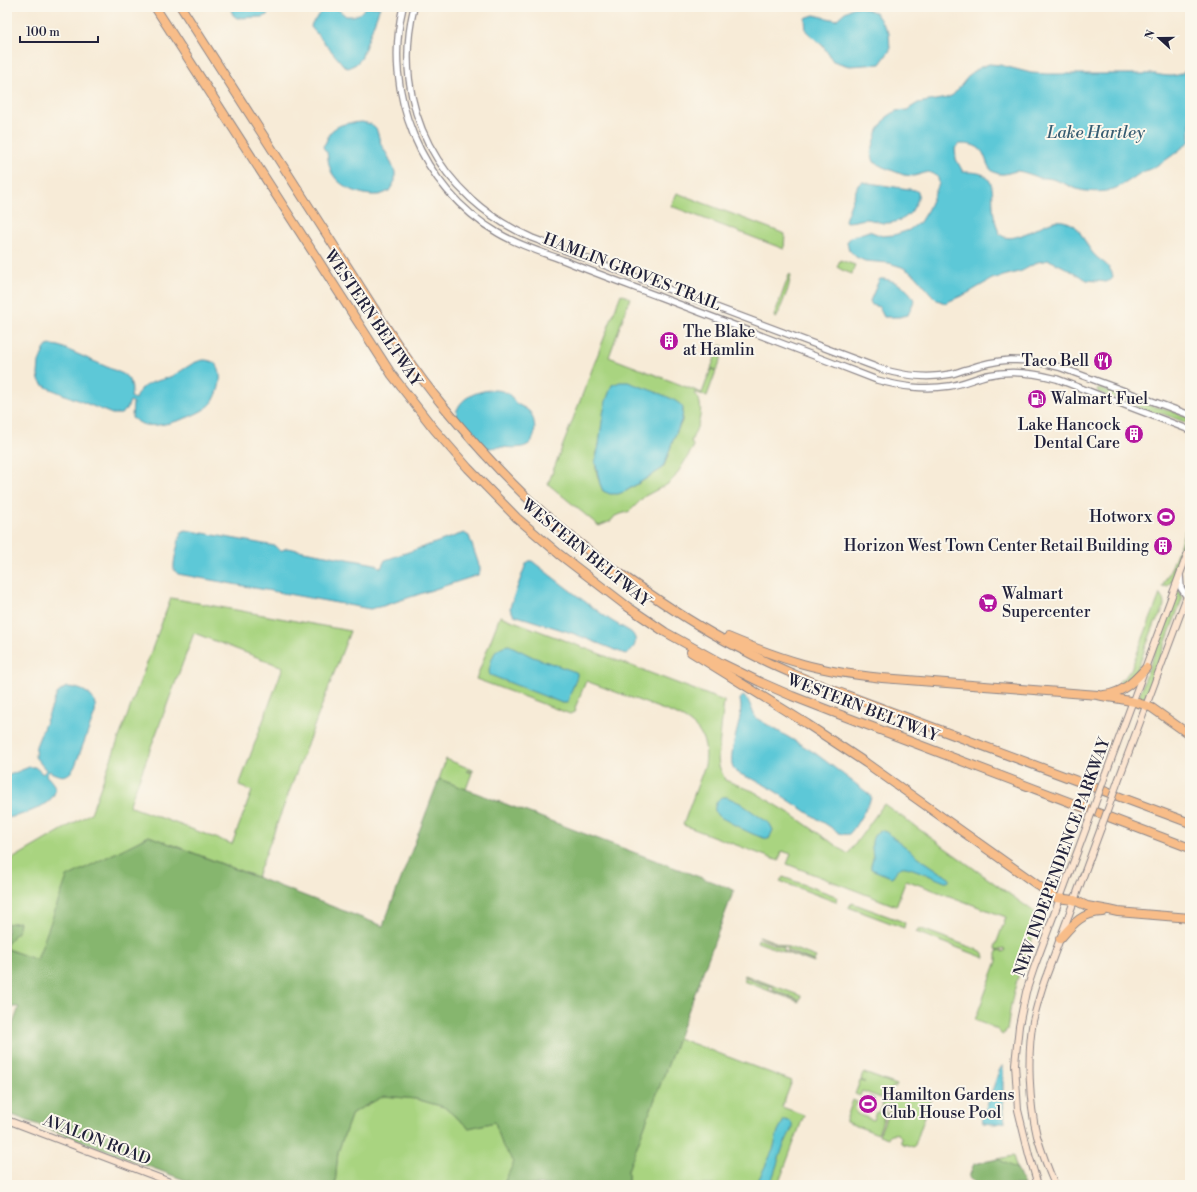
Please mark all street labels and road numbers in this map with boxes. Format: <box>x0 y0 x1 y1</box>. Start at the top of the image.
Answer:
street label: HAMLIN GROVES TRAIL <box>540 229 724 315</box>
street label: WESTERN BELTWAY <box>319 245 427 391</box>
street label: WESTERN BELTWAY <box>516 494 656 612</box>
street label: WESTERN BELTWAY <box>783 669 943 747</box>
street label: NEW INDEPENDENCE PARKWAY <box>1009 734 1115 979</box>
street label: AVALON ROAD <box>39 1110 154 1170</box>

